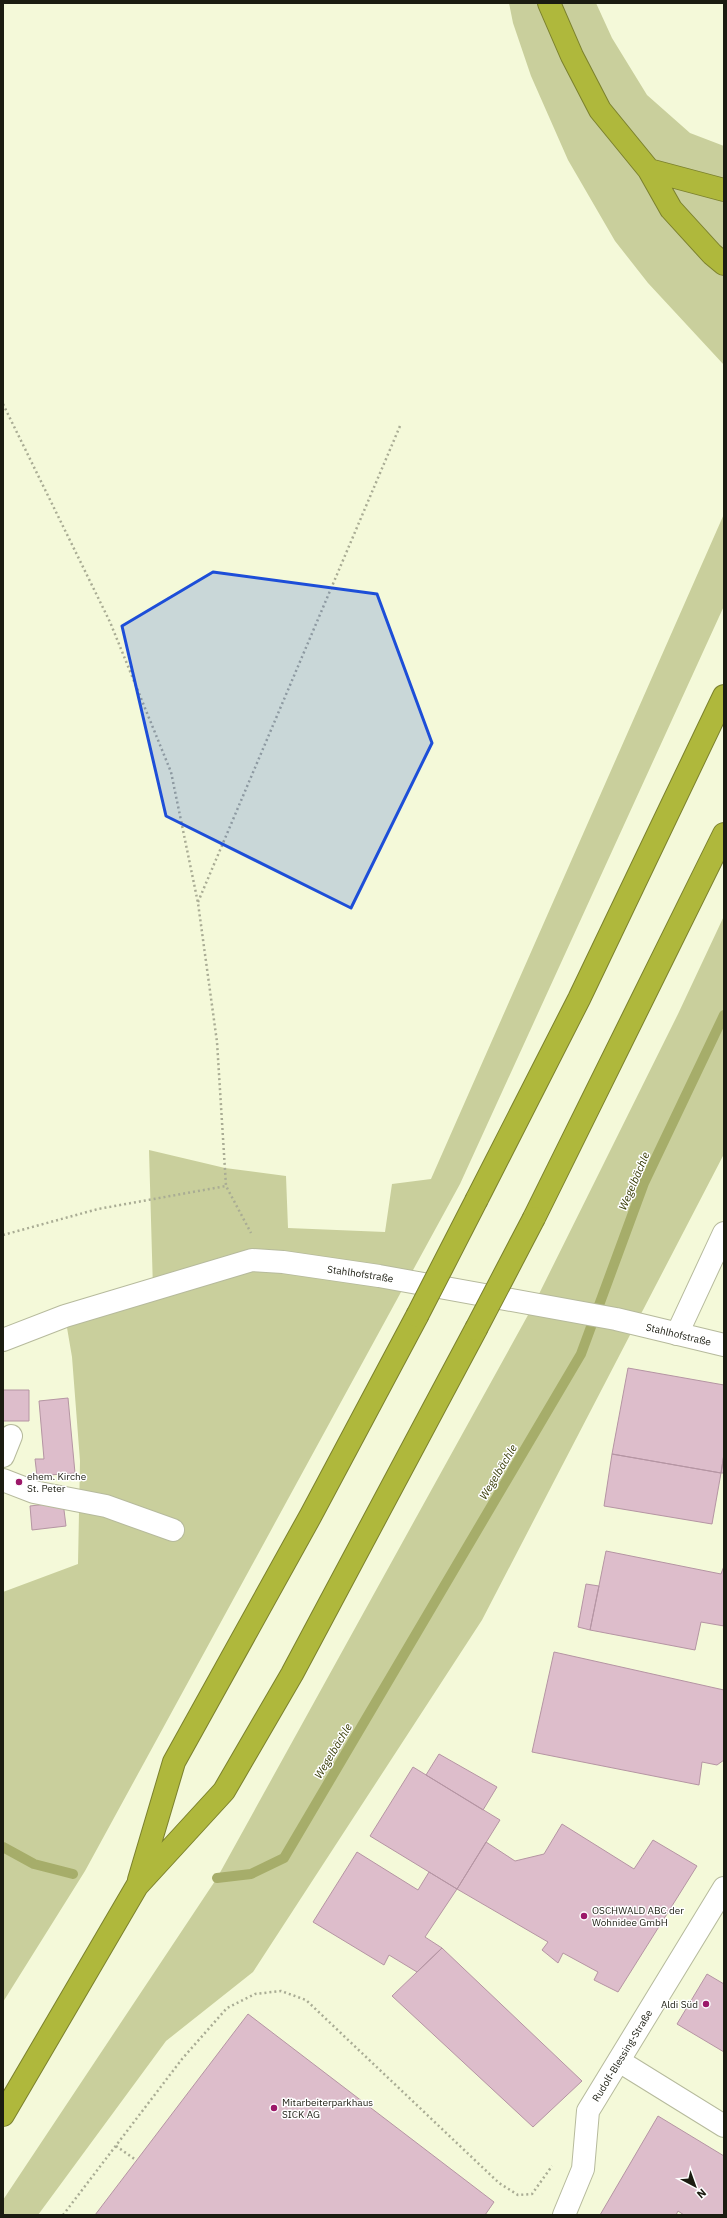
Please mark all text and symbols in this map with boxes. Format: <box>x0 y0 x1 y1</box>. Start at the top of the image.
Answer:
water label: Wegelbächle <box>615 1149 653 1212</box>
street label: Stahlhofstraße <box>326 1262 395 1285</box>
street label: Stahlhofstraße <box>645 1320 713 1348</box>
water label: Wegelbächle <box>476 1442 520 1502</box>
place label: ehem. Kirche St. Peter <box>27 1470 87 1495</box>
marker: ehem. Kirche St. Peter <box>14 1477 24 1487</box>
water label: Wegelbächle <box>311 1721 355 1781</box>
place label: OSCHWALD ABC der Wohnidee GmbH <box>592 1904 684 1929</box>
marker: OSCHWALD ABC der Wohnidee GmbH <box>579 1911 589 1921</box>
place label: Aldi Süd <box>661 1998 698 2011</box>
marker: Aldi Süd <box>701 1999 711 2009</box>
street label: Rudolf-Blessing-Straße <box>589 2007 655 2104</box>
place label: Mitarbeiterparkhaus SICK AG <box>282 2096 373 2121</box>
marker: Mitarbeiterparkhaus SICK AG <box>269 2103 279 2113</box>
north arrow <box>675 2166 715 2206</box>
text: N <box>694 2186 709 2201</box>

